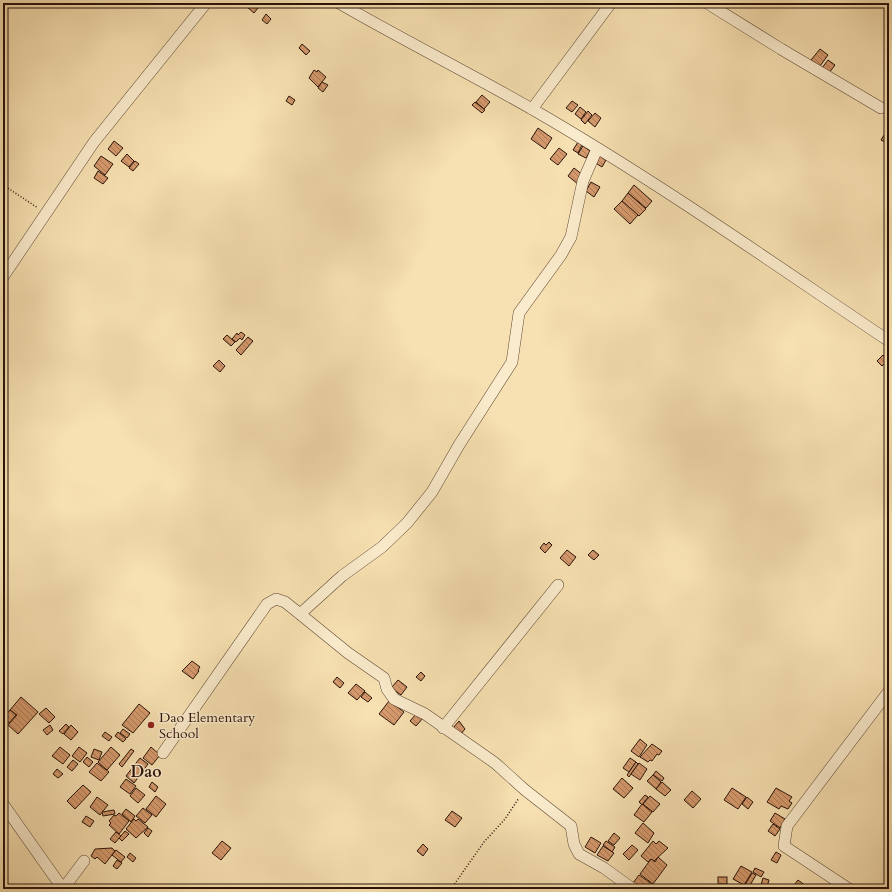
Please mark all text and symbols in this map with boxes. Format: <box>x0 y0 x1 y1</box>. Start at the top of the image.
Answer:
place label: Dao Elementary School <box>159 708 256 743</box>
marker: Dao Elementary School <box>146 720 156 730</box>
district label: Dao <box>131 761 162 783</box>

